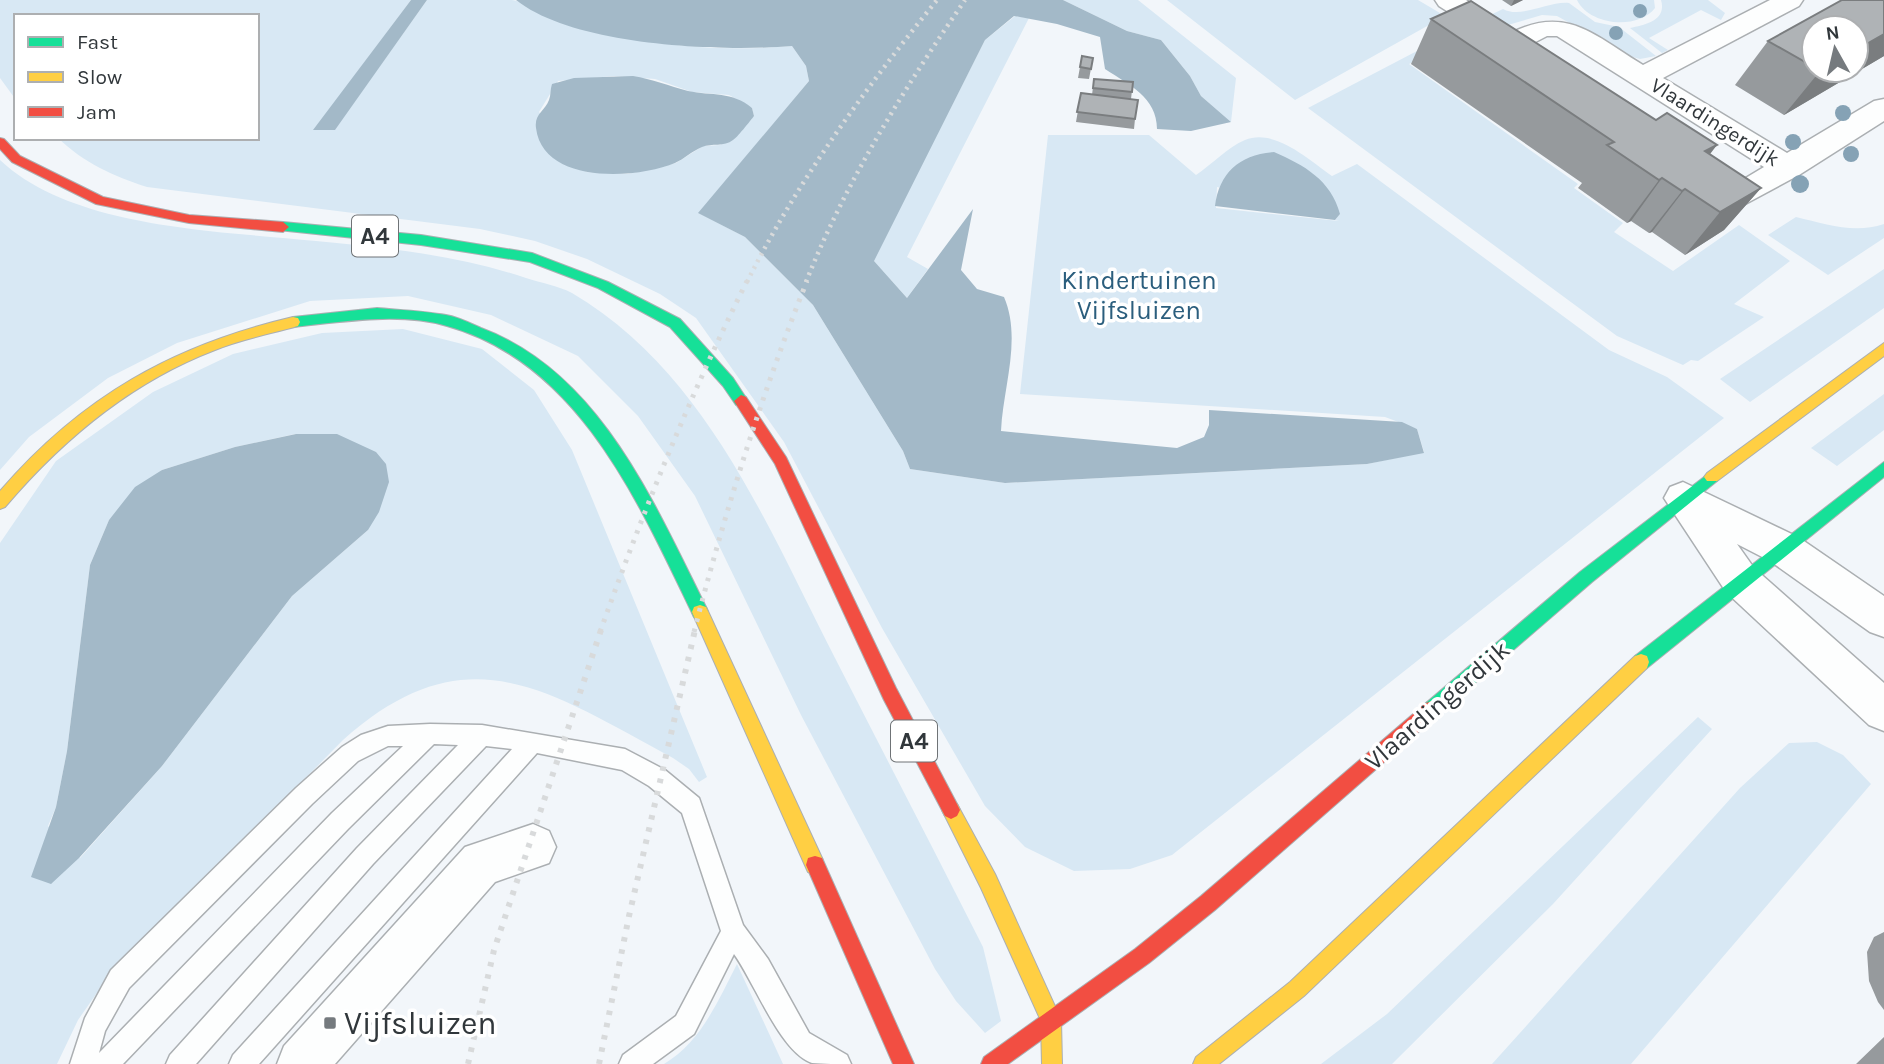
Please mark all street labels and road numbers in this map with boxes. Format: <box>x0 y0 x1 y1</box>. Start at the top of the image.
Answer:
street label: Vlaardingerdijk <box>1646 73 1784 171</box>
road number: A4 <box>352 216 398 256</box>
street label: Vlaardingerdijk <box>1358 634 1516 777</box>
road number: A4 <box>891 720 937 762</box>

